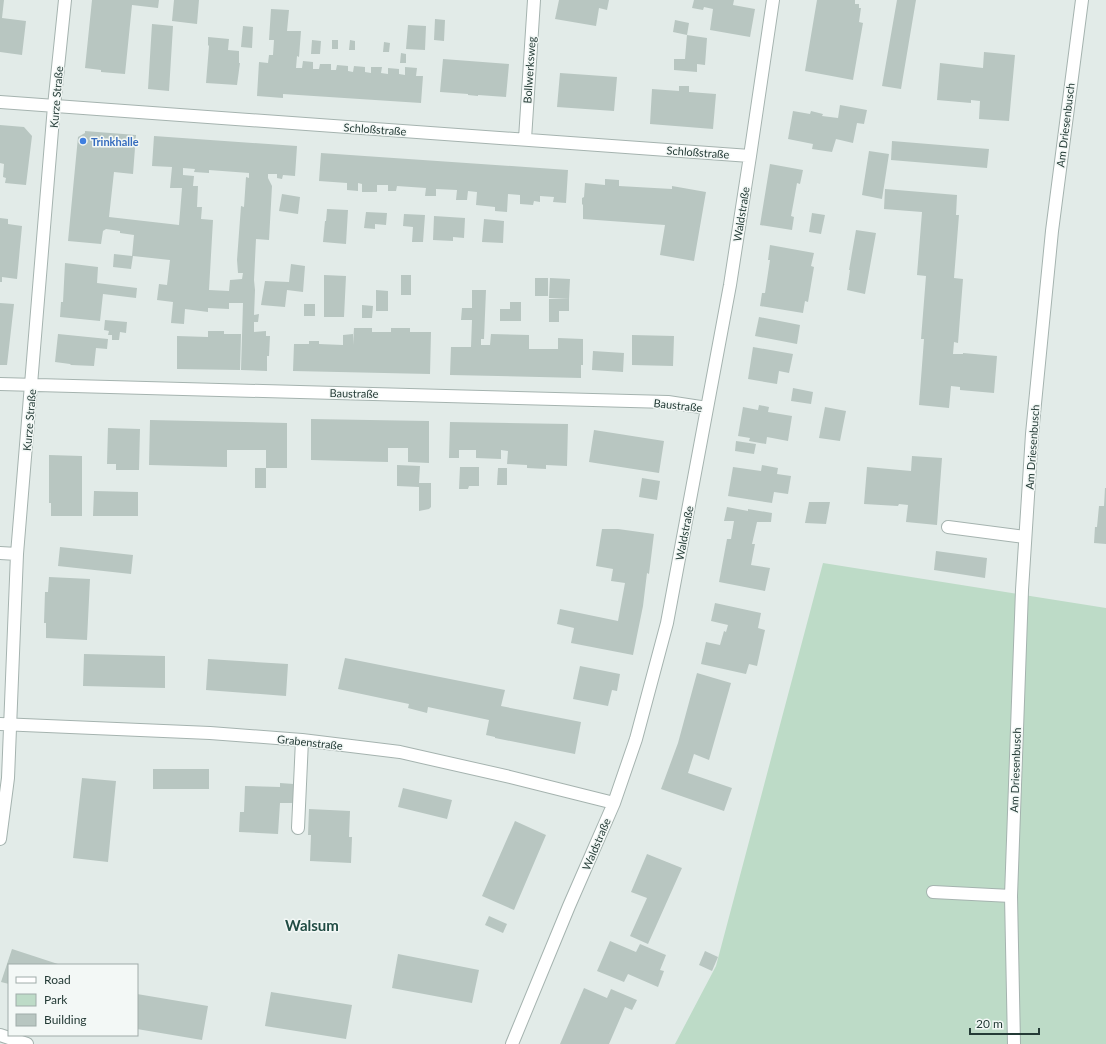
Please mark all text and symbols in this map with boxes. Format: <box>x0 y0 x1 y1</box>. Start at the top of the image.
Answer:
street label: Bollwerksweg <box>520 36 538 104</box>
street label: Kurze Straße <box>47 65 65 128</box>
street label: Am Driesenbusch <box>1053 82 1077 168</box>
street label: Schloßstraße <box>343 120 407 138</box>
place label: Trinkhalle <box>91 135 139 148</box>
marker: Trinkhalle <box>78 136 88 146</box>
street label: Schloßstraße <box>666 143 730 161</box>
street label: Waldstraße <box>730 186 752 242</box>
street label: Baustraße <box>329 386 379 400</box>
street label: Kurze Straße <box>20 388 38 451</box>
street label: Baustraße <box>653 396 703 414</box>
street label: Am Driesenbusch <box>1023 404 1041 490</box>
street label: Waldstraße <box>672 504 696 561</box>
street label: Am Driesenbusch <box>1007 727 1023 813</box>
street label: Grabenstraße <box>277 732 344 752</box>
street label: Waldstraße <box>579 816 613 872</box>
district label: Walsum <box>285 916 339 934</box>
legend <box>8 964 138 1036</box>
text: Road <box>44 972 71 987</box>
text: Park <box>44 992 68 1007</box>
scale bar <box>970 1010 1039 1036</box>
text: Building <box>44 1012 87 1027</box>
text: 20 m <box>976 1016 1003 1031</box>

